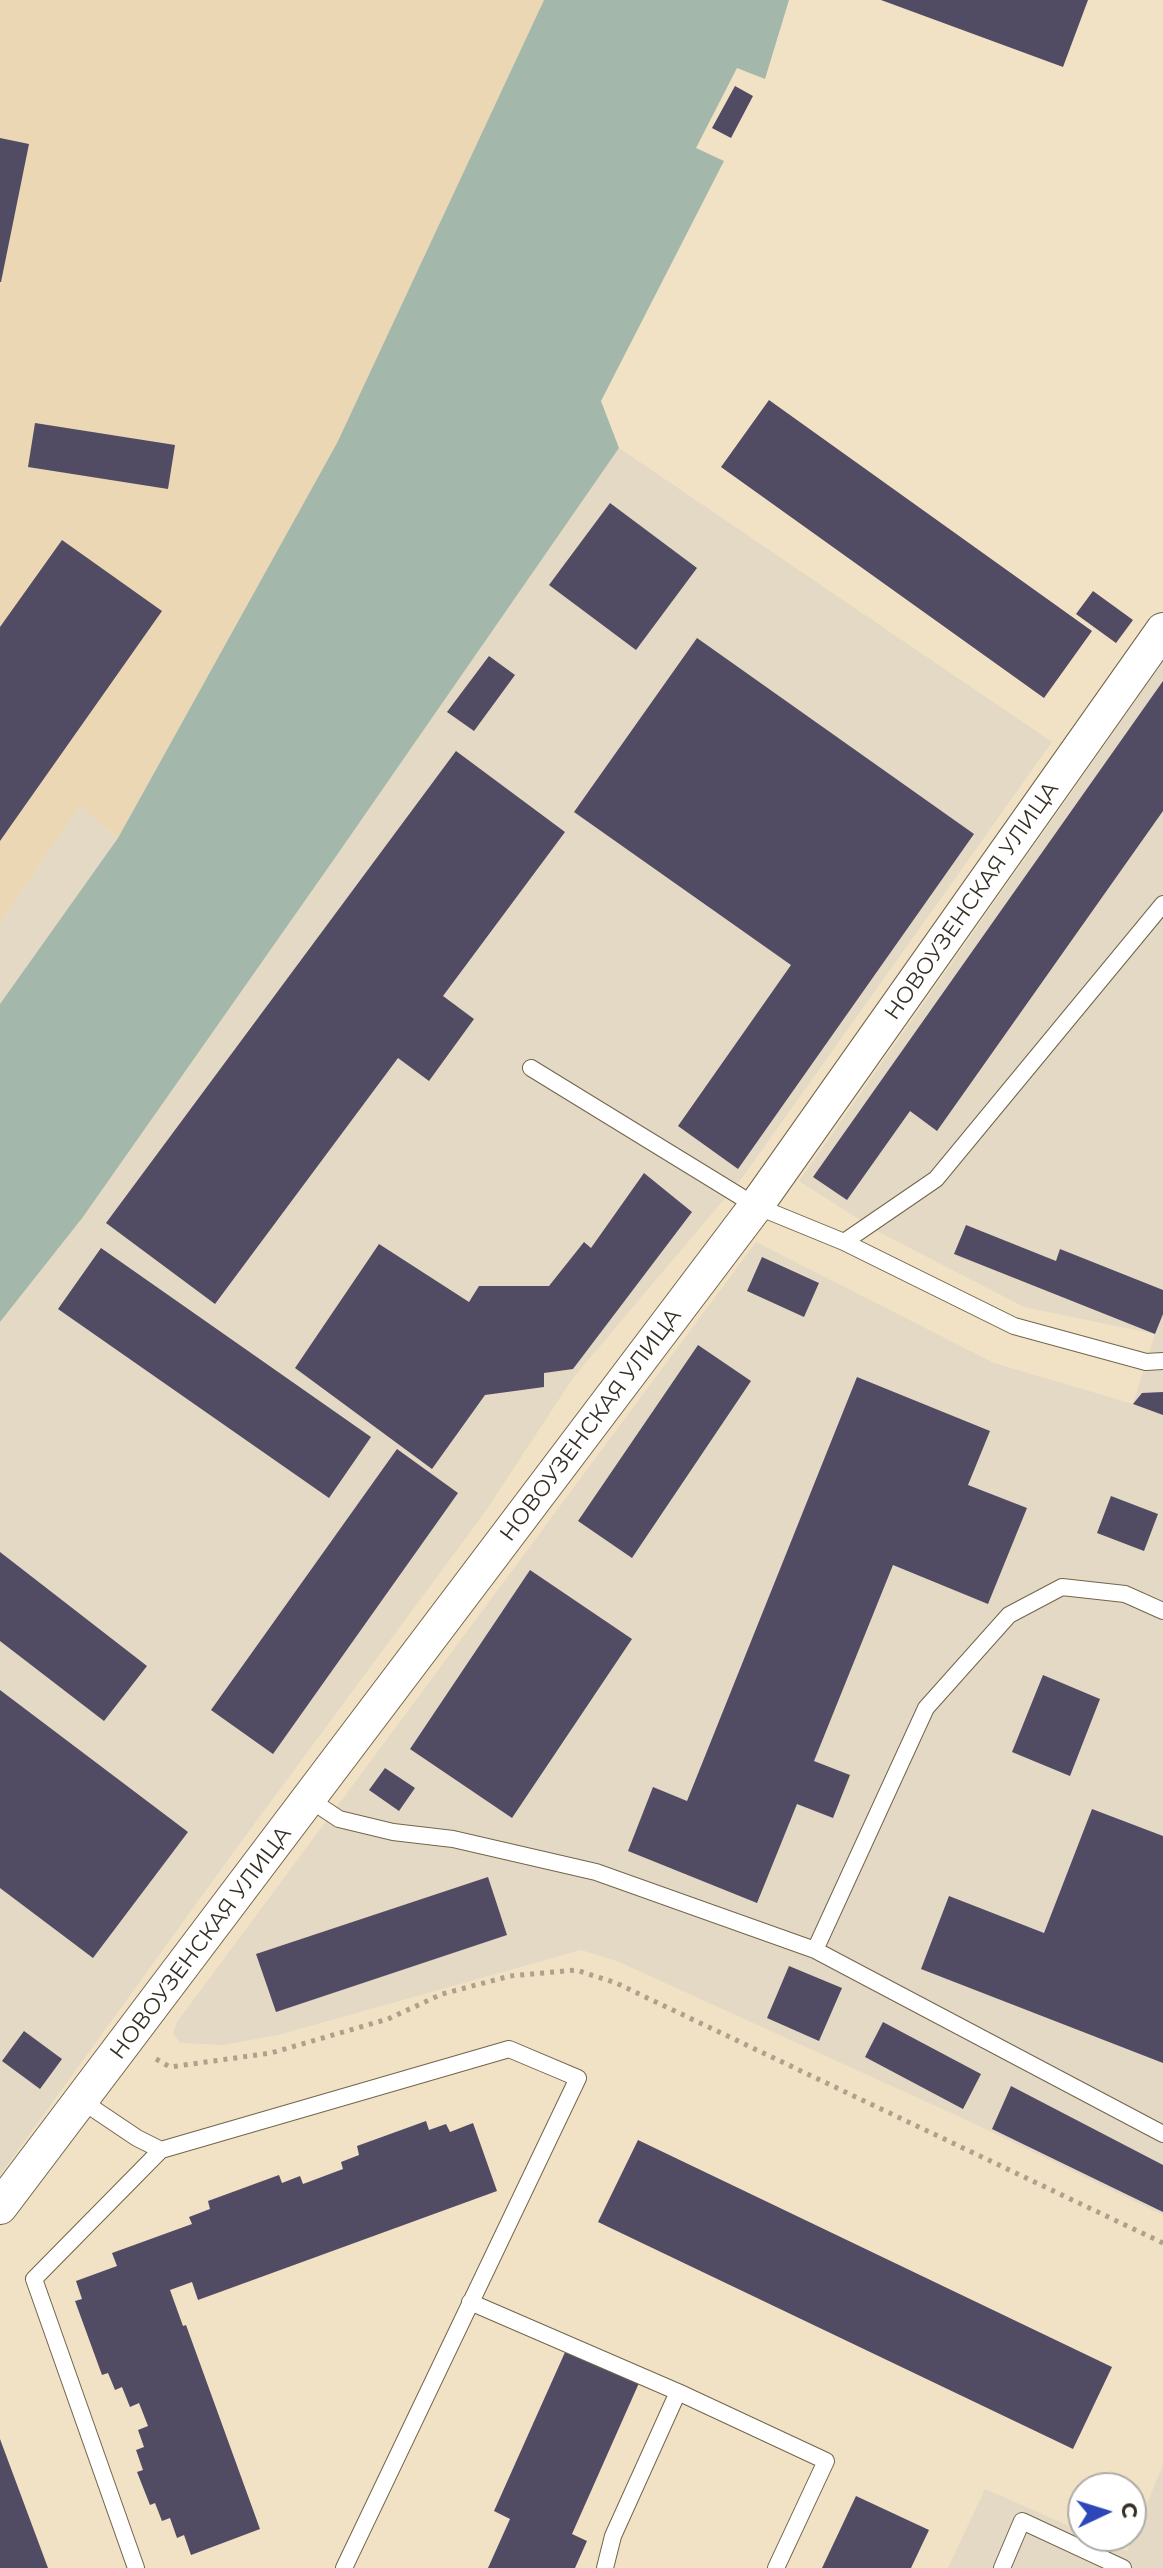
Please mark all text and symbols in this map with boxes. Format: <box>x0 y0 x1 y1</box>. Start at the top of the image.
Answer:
street label: НОВОУЗЕНСКАЯ УЛИЦА <box>879 777 1065 1025</box>
street label: НОВОУЗЕНСКАЯ УЛИЦА <box>495 1303 687 1547</box>
street label: НОВОУЗЕНСКАЯ УЛИЦА <box>105 1821 297 2065</box>
north arrow <box>1067 2472 1147 2552</box>
text: С <box>1115 2502 1143 2519</box>

